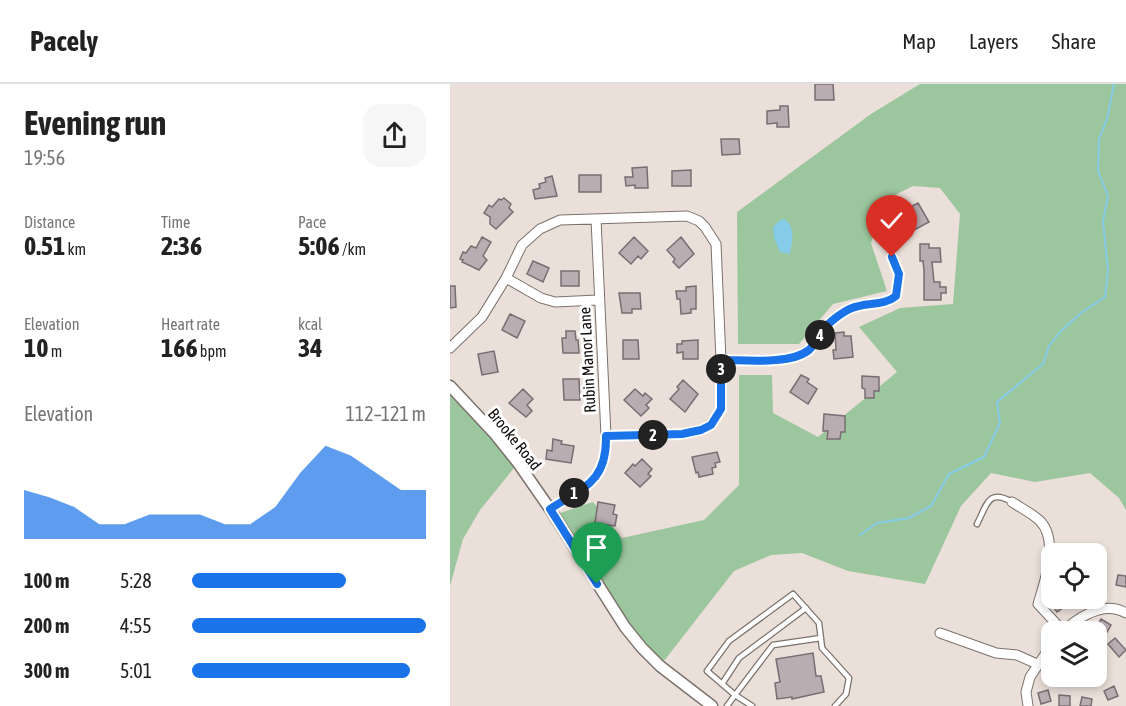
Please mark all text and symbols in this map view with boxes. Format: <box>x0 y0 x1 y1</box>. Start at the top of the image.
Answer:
text: Pacely <box>30 25 98 57</box>
text: Map <box>902 29 936 53</box>
text: Layers <box>969 29 1019 53</box>
text: Share <box>1052 29 1096 53</box>
text: Evening run <box>24 104 166 142</box>
button: share <box>363 104 426 167</box>
text: 19:56 <box>24 146 65 169</box>
pin <box>866 195 917 257</box>
icon: check <box>875 204 908 237</box>
text: Distance <box>24 213 75 231</box>
text: Time <box>161 213 190 231</box>
text: Pace <box>298 213 326 231</box>
text: 0.51 <box>24 231 65 261</box>
text: 2:36 <box>161 231 202 261</box>
text: 5:06 <box>298 231 340 261</box>
text: km <box>65 240 86 258</box>
text: /km <box>340 240 366 258</box>
street label: Rubin Manor Lane <box>575 307 599 413</box>
text: Elevation <box>24 315 79 333</box>
text: Heart rate <box>161 315 220 333</box>
text: kcal <box>298 315 322 333</box>
pin: 4 <box>805 320 835 350</box>
text: 4 <box>816 326 824 344</box>
text: 10 <box>24 333 48 363</box>
text: 166 <box>161 333 198 363</box>
text: 34 <box>298 333 322 363</box>
text: m <box>48 342 62 360</box>
text: bpm <box>198 342 227 360</box>
pin: 3 <box>706 354 736 384</box>
text: 3 <box>717 360 725 378</box>
text: Elevation <box>24 402 93 425</box>
text: 112–121 m <box>345 402 426 425</box>
street label: Brooke Road <box>485 405 545 473</box>
pin: 2 <box>638 420 668 450</box>
text: 2 <box>649 426 657 444</box>
pin: 1 <box>559 478 589 508</box>
text: 1 <box>570 484 578 502</box>
pin <box>571 522 622 584</box>
icon: arrive <box>580 531 613 564</box>
map controls <box>1041 543 1107 687</box>
button: locate <box>1041 543 1107 609</box>
text: 100 m <box>24 569 69 592</box>
text: 5:28 <box>120 569 152 592</box>
text: 200 m <box>24 614 69 637</box>
text: 4:55 <box>120 614 152 637</box>
button: layers <box>1041 621 1107 687</box>
text: 300 m <box>24 659 69 682</box>
text: 5:01 <box>120 659 152 682</box>

